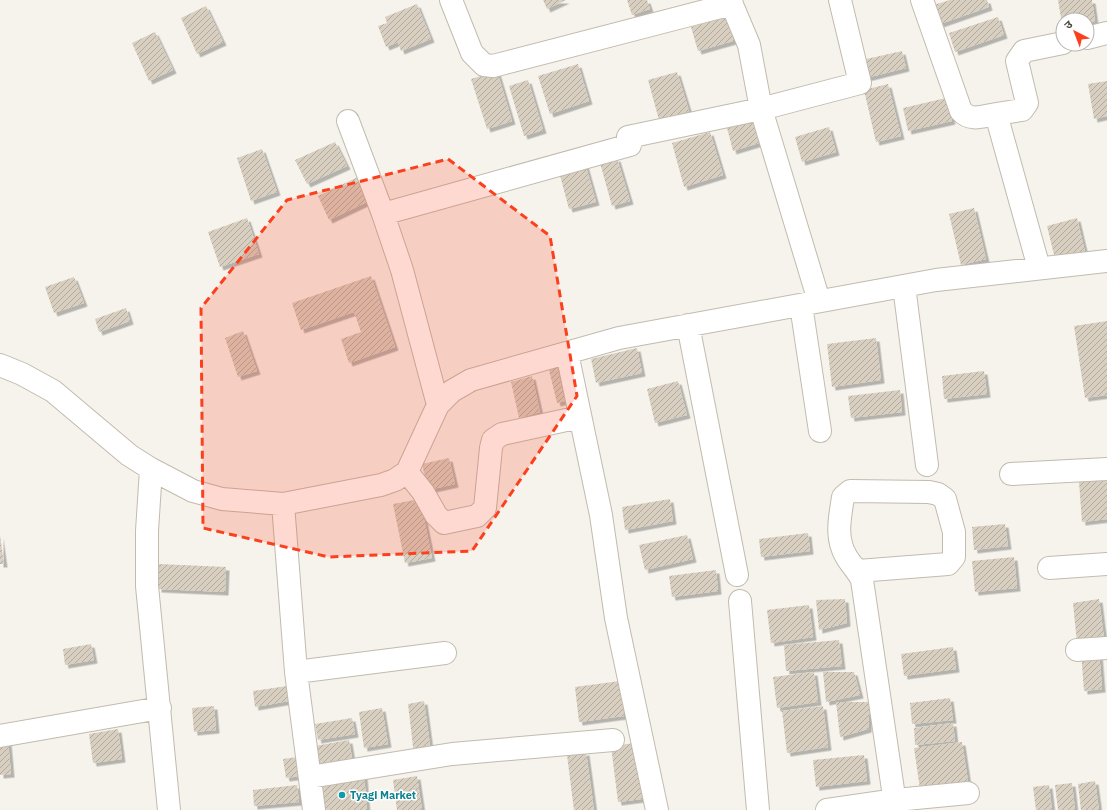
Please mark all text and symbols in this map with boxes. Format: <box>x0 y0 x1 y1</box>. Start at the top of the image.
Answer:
north arrow <box>1055 12 1095 52</box>
text: उ <box>1061 17 1076 32</box>
place label: Tyagi Market <box>350 788 416 802</box>
marker: Tyagi Market <box>337 790 347 800</box>

